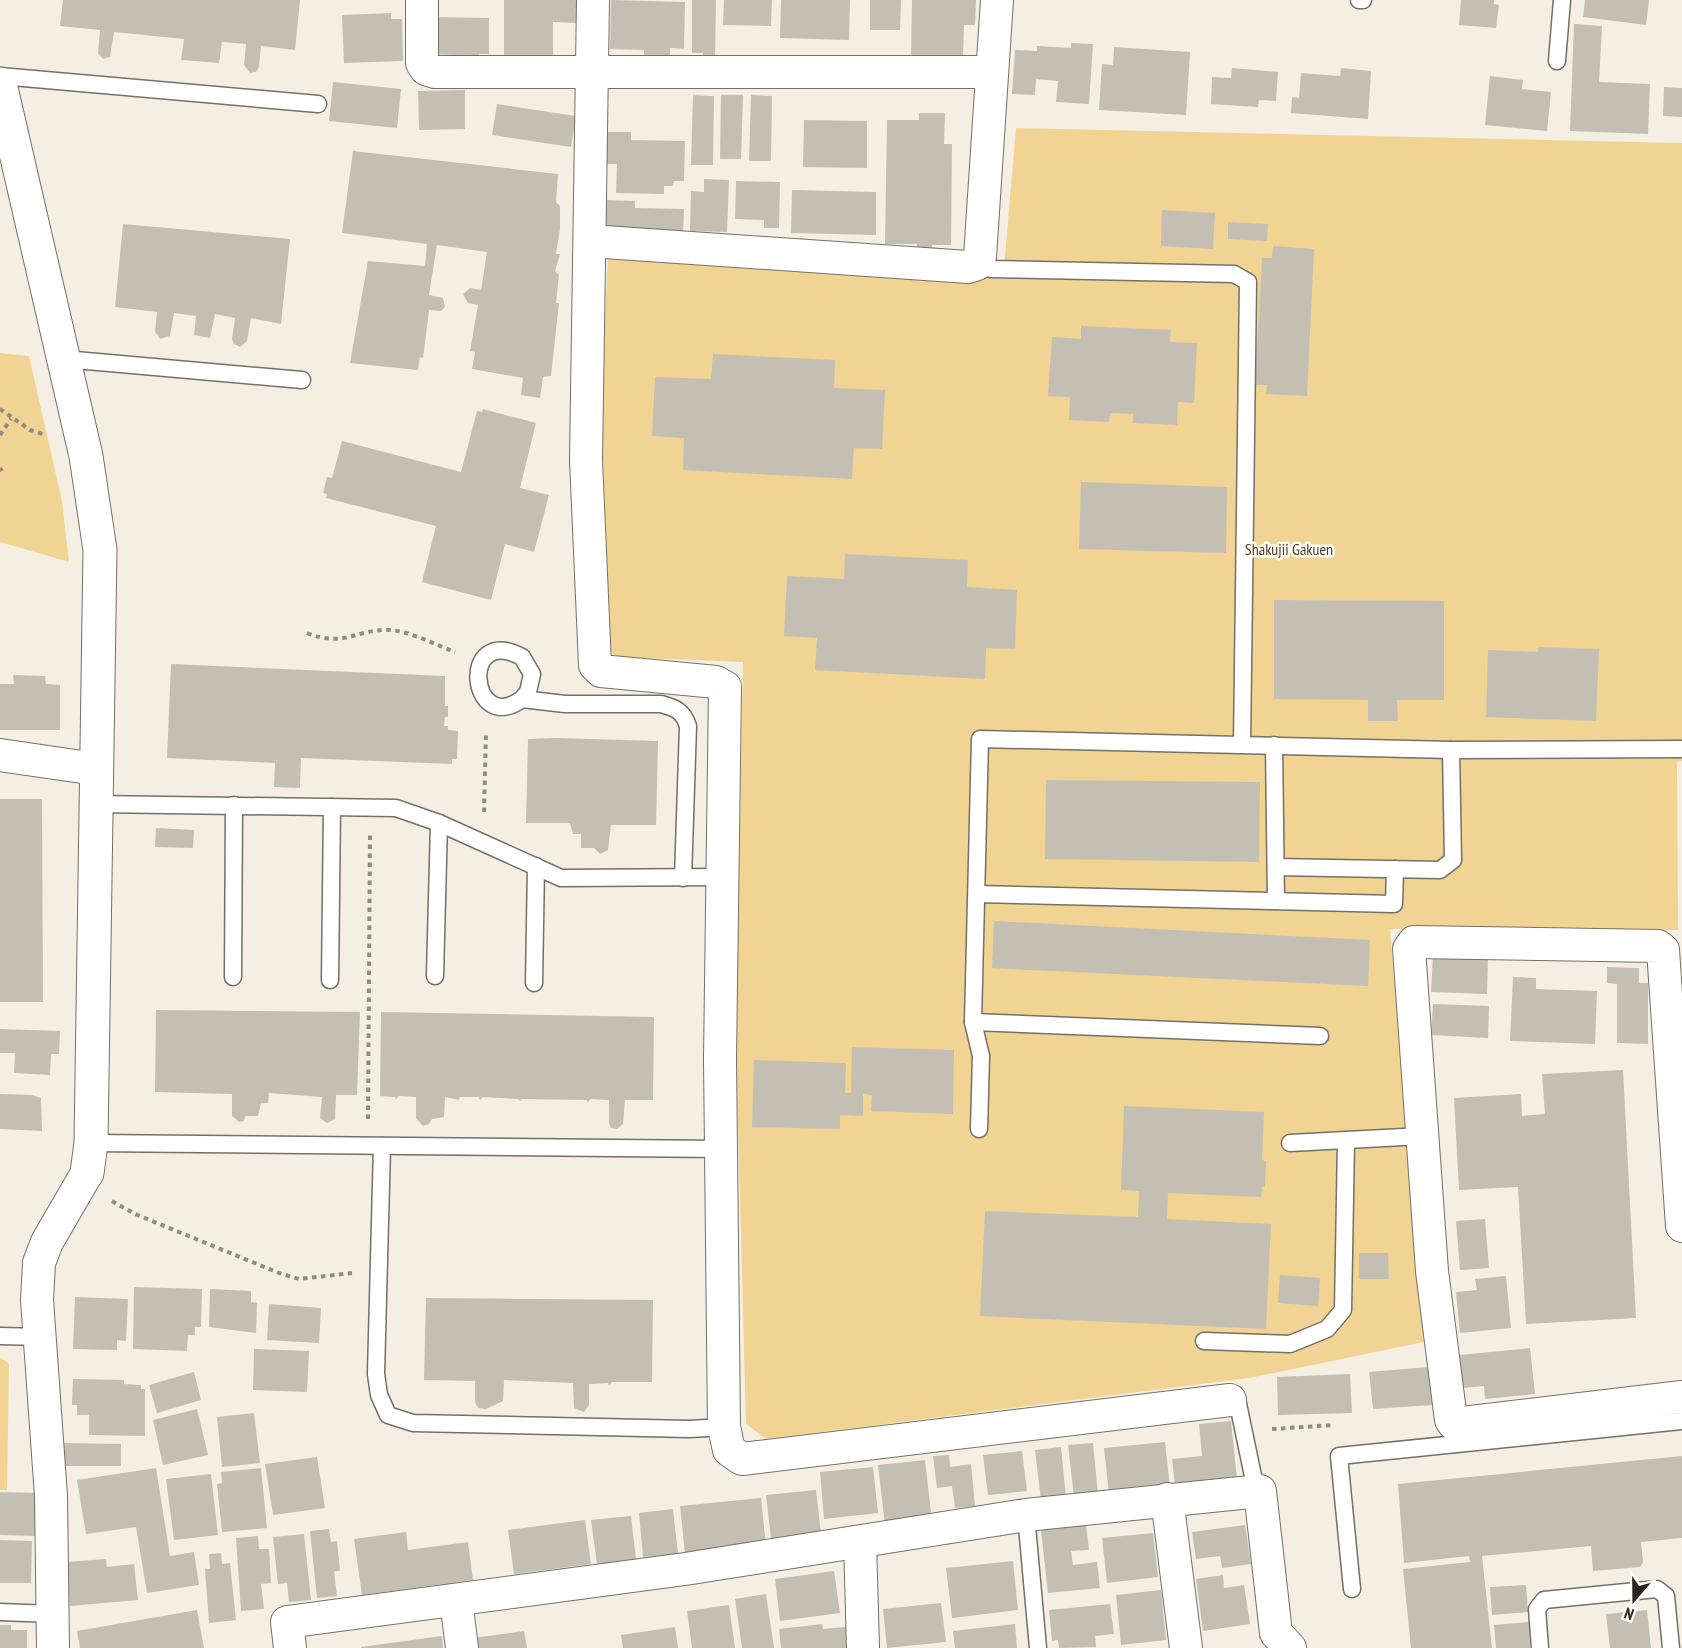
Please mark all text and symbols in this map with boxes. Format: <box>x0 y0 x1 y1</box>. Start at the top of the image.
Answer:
park label: Shakujii Gakuen <box>1245 539 1333 559</box>
north arrow <box>1604 1570 1664 1630</box>
text: N <box>1621 1603 1636 1625</box>

